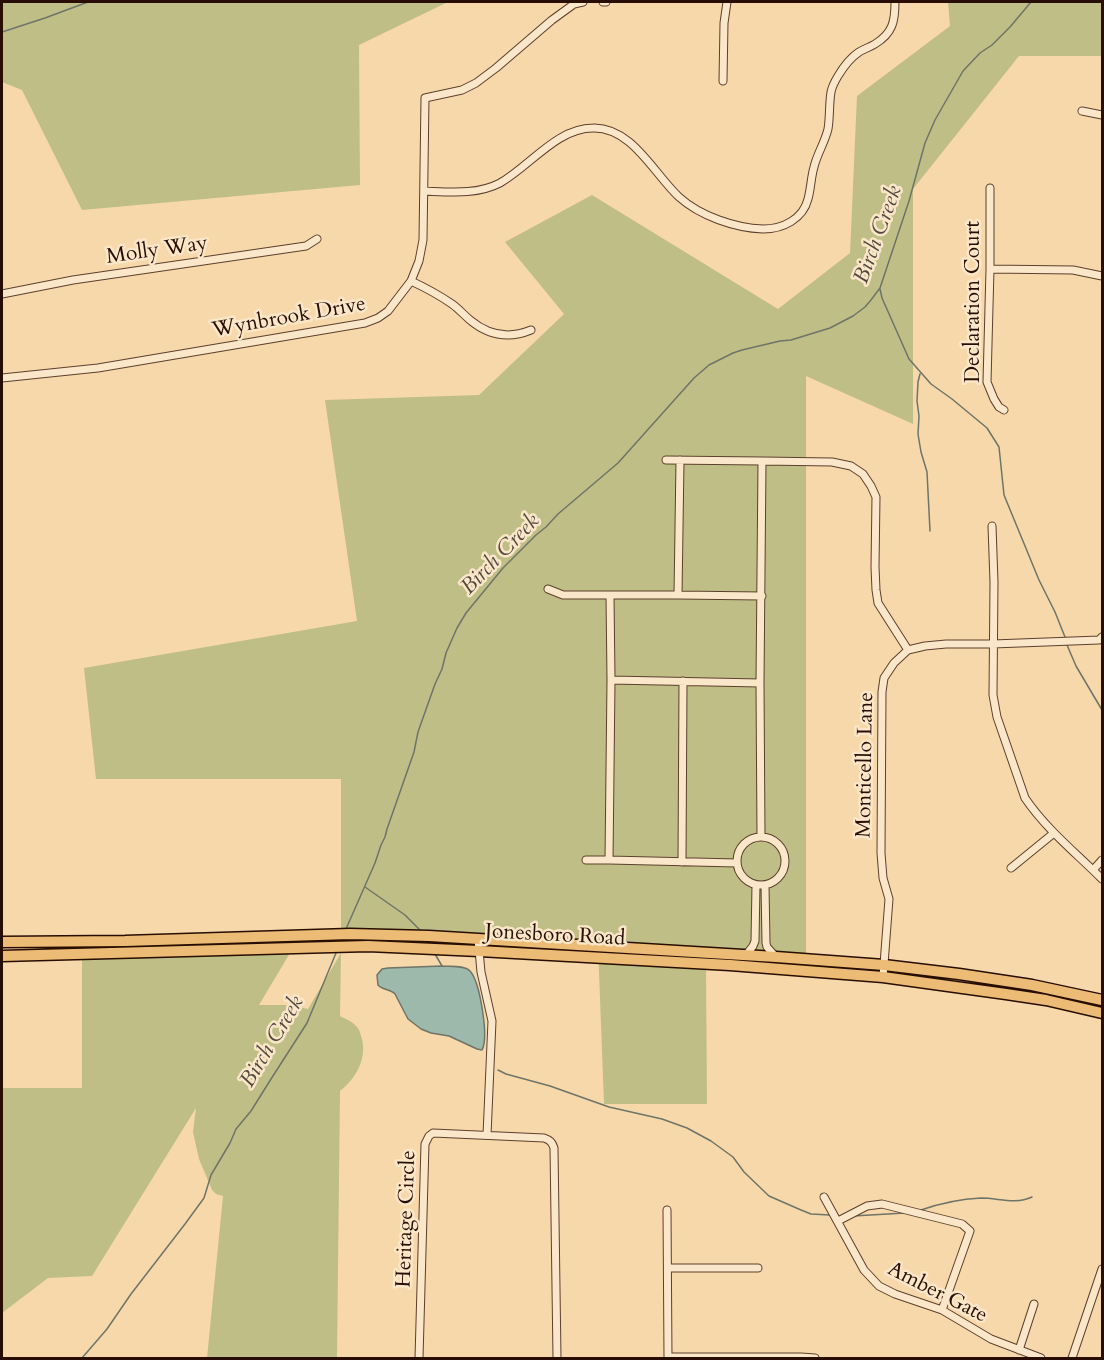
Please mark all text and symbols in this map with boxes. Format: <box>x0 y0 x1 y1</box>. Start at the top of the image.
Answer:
water label: Birch Creek <box>849 182 909 288</box>
street label: Declaration Court <box>961 221 987 383</box>
street label: Molly Way <box>105 231 209 271</box>
street label: Wynbrook Drive <box>210 292 368 344</box>
water label: Birch Creek <box>456 509 546 601</box>
street label: Monticello Lane <box>852 692 880 838</box>
street label: Jonesboro Road <box>484 920 626 952</box>
water label: Birch Creek <box>235 991 311 1093</box>
street label: Heritage Circle <box>392 1150 422 1288</box>
street label: Amber Gate <box>883 1257 991 1329</box>

